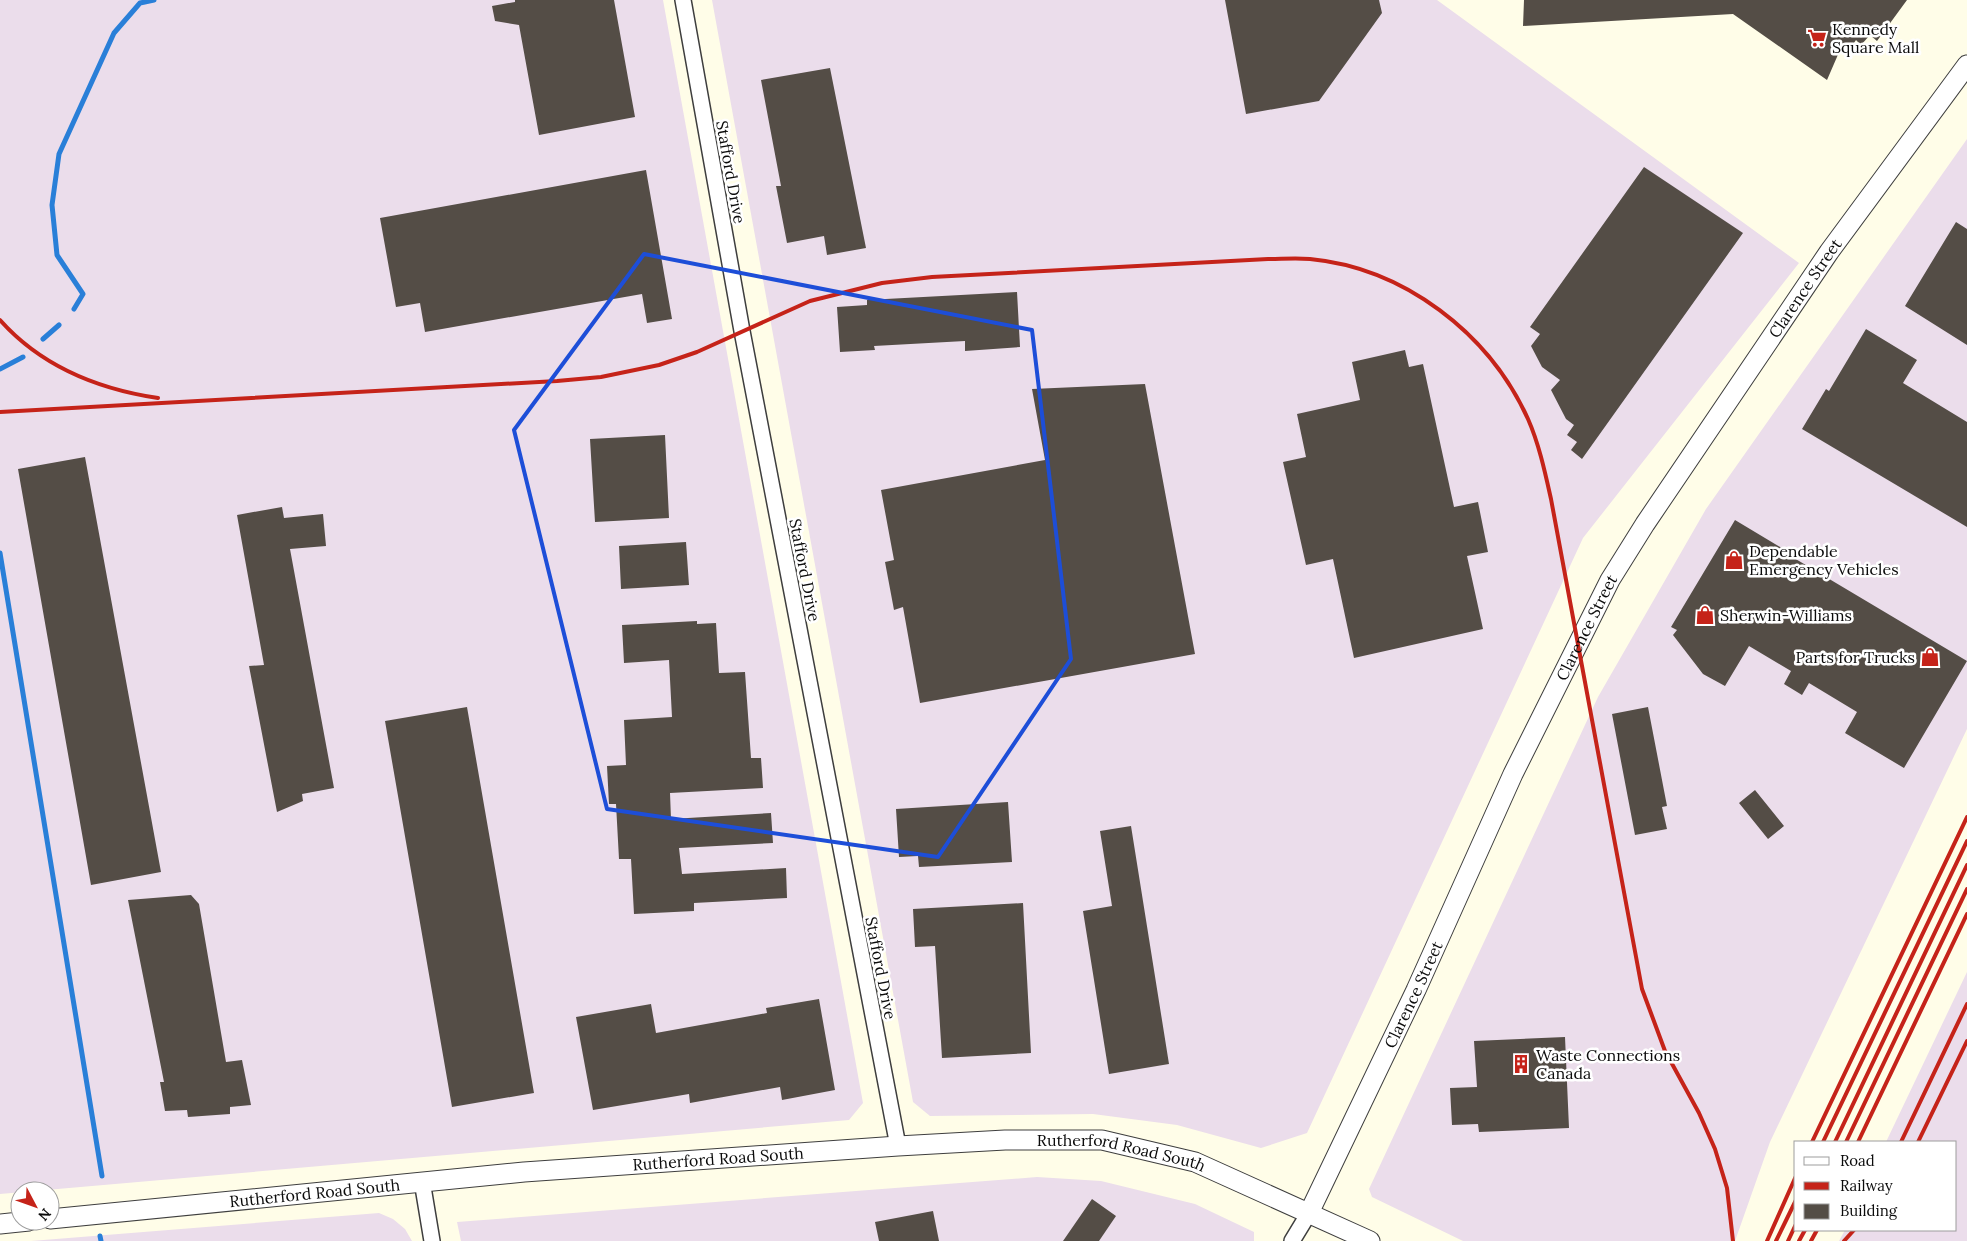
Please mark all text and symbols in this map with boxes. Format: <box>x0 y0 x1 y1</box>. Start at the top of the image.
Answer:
place label: Kennedy Square Mall <box>1832 19 1919 57</box>
supermarket icon: Kennedy Square Mall <box>1806 27 1828 49</box>
street label: Stafford Drive <box>712 119 750 225</box>
street label: Clarence Street <box>1764 234 1846 342</box>
street label: Stafford Drive <box>785 517 825 623</box>
place label: Dependable Emergency Vehicles <box>1749 541 1899 579</box>
shop icon: Dependable Emergency Vehicles <box>1723 549 1745 571</box>
street label: Clarence Street <box>1551 570 1621 684</box>
shop icon: Sherwin-Williams <box>1694 604 1716 626</box>
place label: Sherwin-Williams <box>1720 605 1852 625</box>
shop icon: Parts for Trucks <box>1919 646 1941 668</box>
place label: Parts for Trucks <box>1795 647 1915 667</box>
street label: Stafford Drive <box>861 915 901 1021</box>
street label: Clarence Street <box>1380 937 1447 1051</box>
place label: Waste Connections Canada <box>1536 1045 1680 1083</box>
building icon: Waste Connections Canada <box>1510 1053 1532 1075</box>
street label: Rutherford Road South <box>1037 1130 1209 1176</box>
legend <box>1794 1141 1957 1231</box>
street label: Rutherford Road South <box>632 1143 805 1174</box>
text: Road <box>1840 1151 1875 1170</box>
street label: Rutherford Road South <box>228 1174 401 1211</box>
text: Railway <box>1840 1176 1893 1195</box>
north arrow <box>10 1181 60 1231</box>
text: Building <box>1840 1201 1898 1220</box>
text: N <box>34 1205 55 1225</box>

